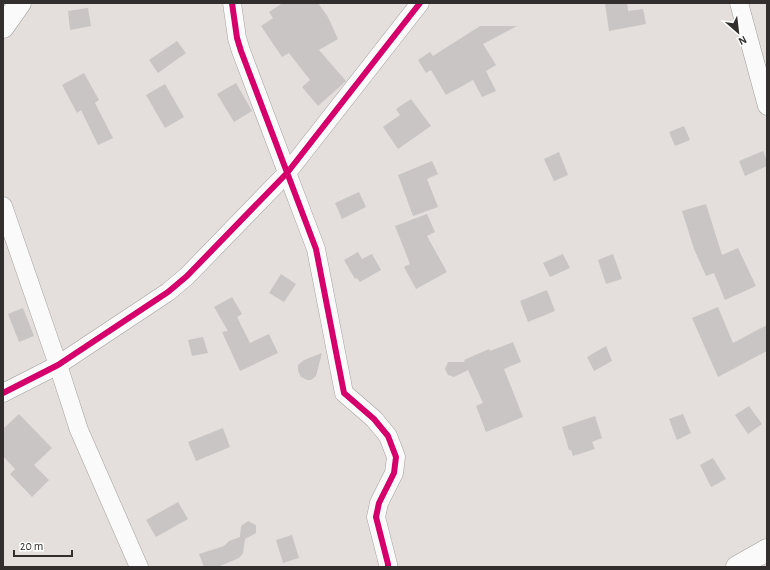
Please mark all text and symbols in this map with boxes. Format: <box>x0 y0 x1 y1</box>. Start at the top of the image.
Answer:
north arrow <box>718 12 758 52</box>
text: N <box>736 34 748 47</box>
scale bar <box>14 532 72 558</box>
text: 20 m <box>20 540 43 552</box>

